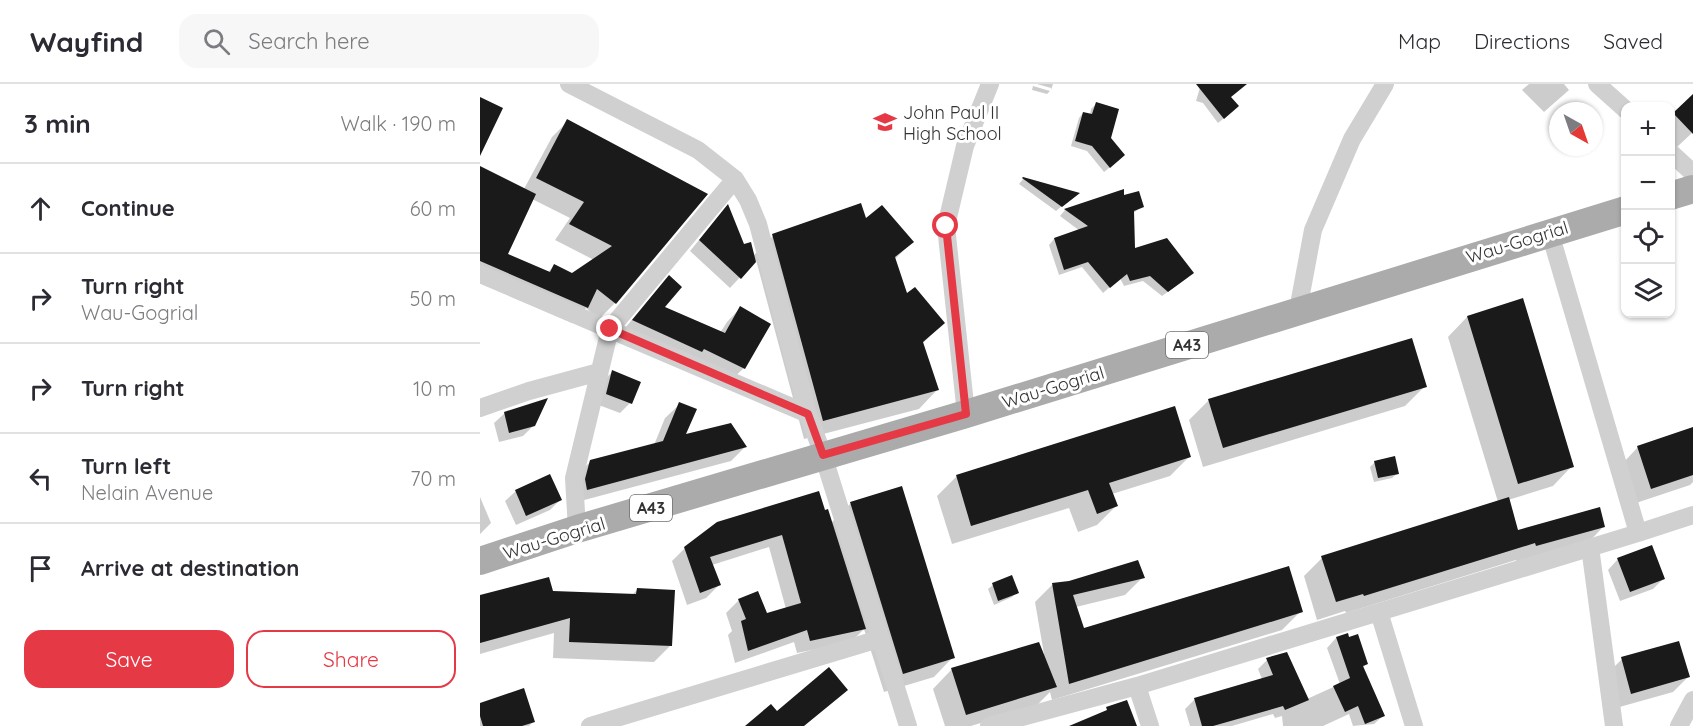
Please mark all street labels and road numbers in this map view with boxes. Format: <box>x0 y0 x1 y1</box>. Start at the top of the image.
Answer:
street label: Wau-Gogrial <box>1463 216 1571 268</box>
road number: A43 <box>1166 332 1208 358</box>
street label: Wau-Gogrial <box>999 361 1107 413</box>
road number: A43 <box>630 495 672 521</box>
street label: Wau-Gogrial <box>500 512 608 564</box>

